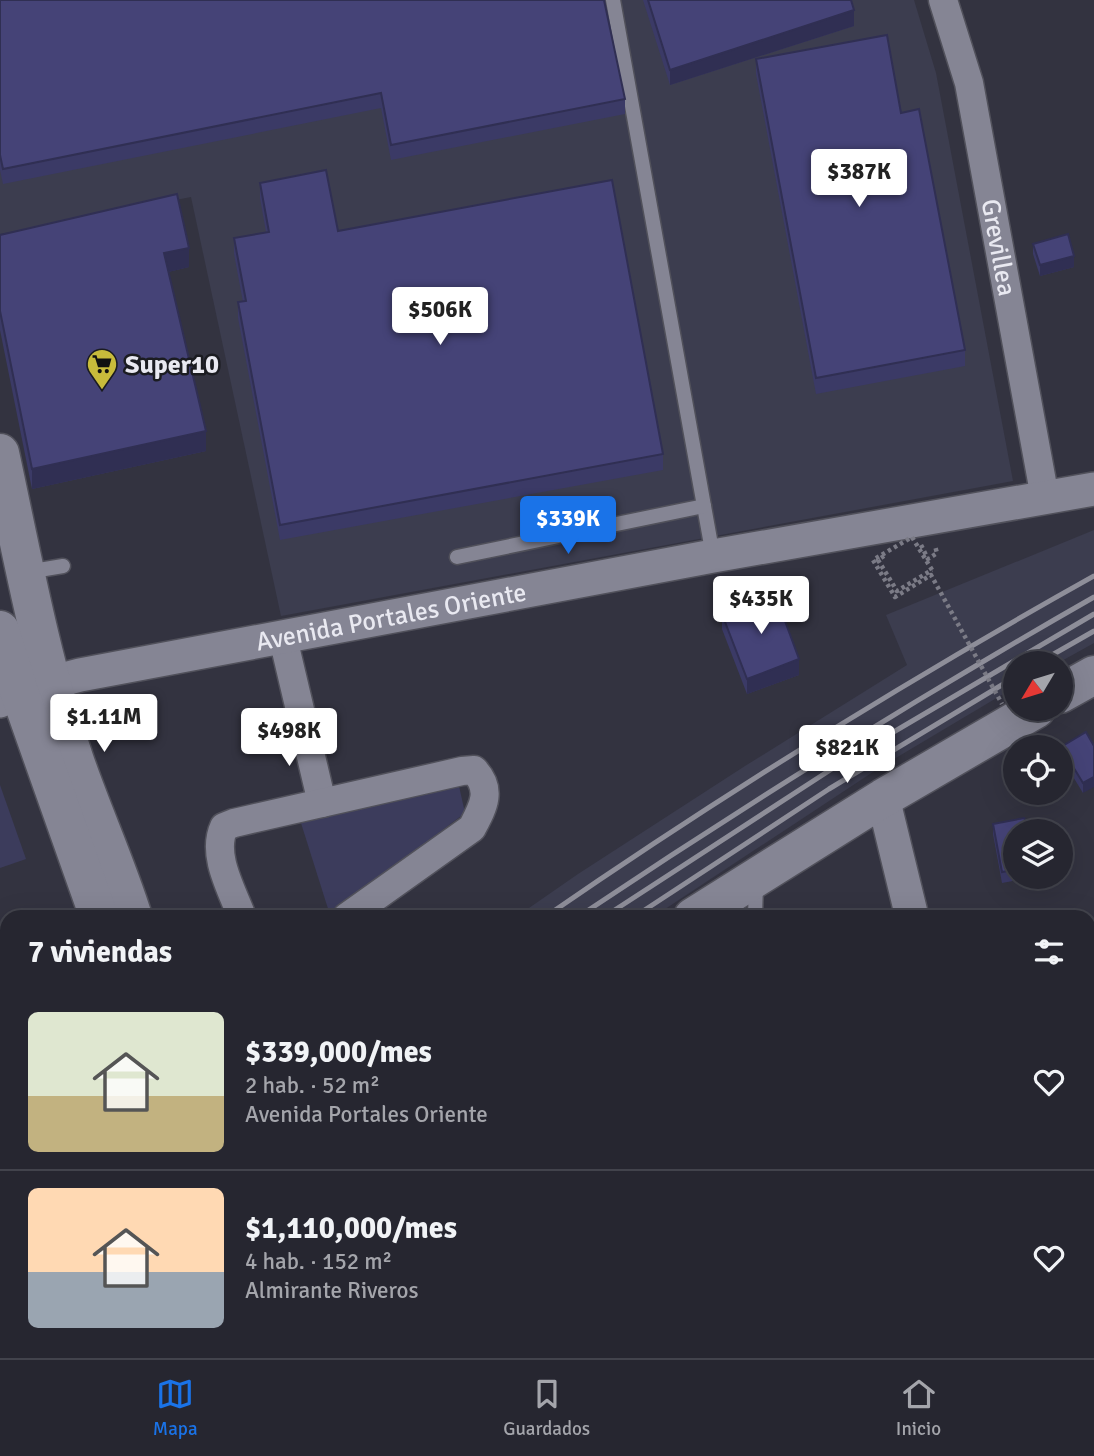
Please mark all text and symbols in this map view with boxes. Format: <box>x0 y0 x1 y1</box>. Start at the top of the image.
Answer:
pin: $387K <box>810 150 908 209</box>
text: $387K <box>827 157 891 186</box>
street label: Grevillea <box>974 196 1023 299</box>
pin: $506K <box>391 288 489 347</box>
text: $506K <box>408 295 472 324</box>
supermarket icon: Super10 <box>85 347 119 391</box>
place label: Super10 <box>125 349 219 381</box>
pin: $339K <box>519 496 617 556</box>
text: $339K <box>536 504 600 533</box>
street label: Avenida Portales Oriente <box>253 576 529 659</box>
pin: $435K <box>712 576 810 636</box>
text: $435K <box>729 584 793 613</box>
north arrow <box>1003 651 1073 721</box>
map controls <box>1003 651 1073 889</box>
pin: $1.11M <box>47 694 161 754</box>
text: $1.11M <box>66 702 142 731</box>
pin: $498K <box>240 708 338 768</box>
text: $498K <box>257 716 321 745</box>
pin: $821K <box>798 726 896 785</box>
text: $821K <box>815 733 879 762</box>
button: locate <box>1003 735 1073 805</box>
button: layers <box>1003 819 1073 889</box>
icon: filters <box>1030 933 1068 971</box>
text: 7 viviendas <box>28 934 172 971</box>
text: $339,000/mes <box>245 1034 432 1071</box>
icon: home <box>84 1040 168 1124</box>
icon: heart <box>1030 1063 1068 1101</box>
text: 2 hab. · 52 m² <box>245 1071 380 1100</box>
text: Avenida Portales Oriente <box>245 1100 488 1129</box>
text: $1,110,000/mes <box>245 1210 457 1247</box>
icon: home <box>84 1216 168 1300</box>
icon: heart <box>1030 1239 1068 1277</box>
text: 4 hab. · 152 m² <box>245 1247 392 1276</box>
text: Almirante Riveros <box>245 1276 419 1305</box>
tab: Mapa <box>153 1375 198 1441</box>
tab: Guardados <box>503 1375 590 1441</box>
tab: Inicio <box>896 1375 941 1441</box>

